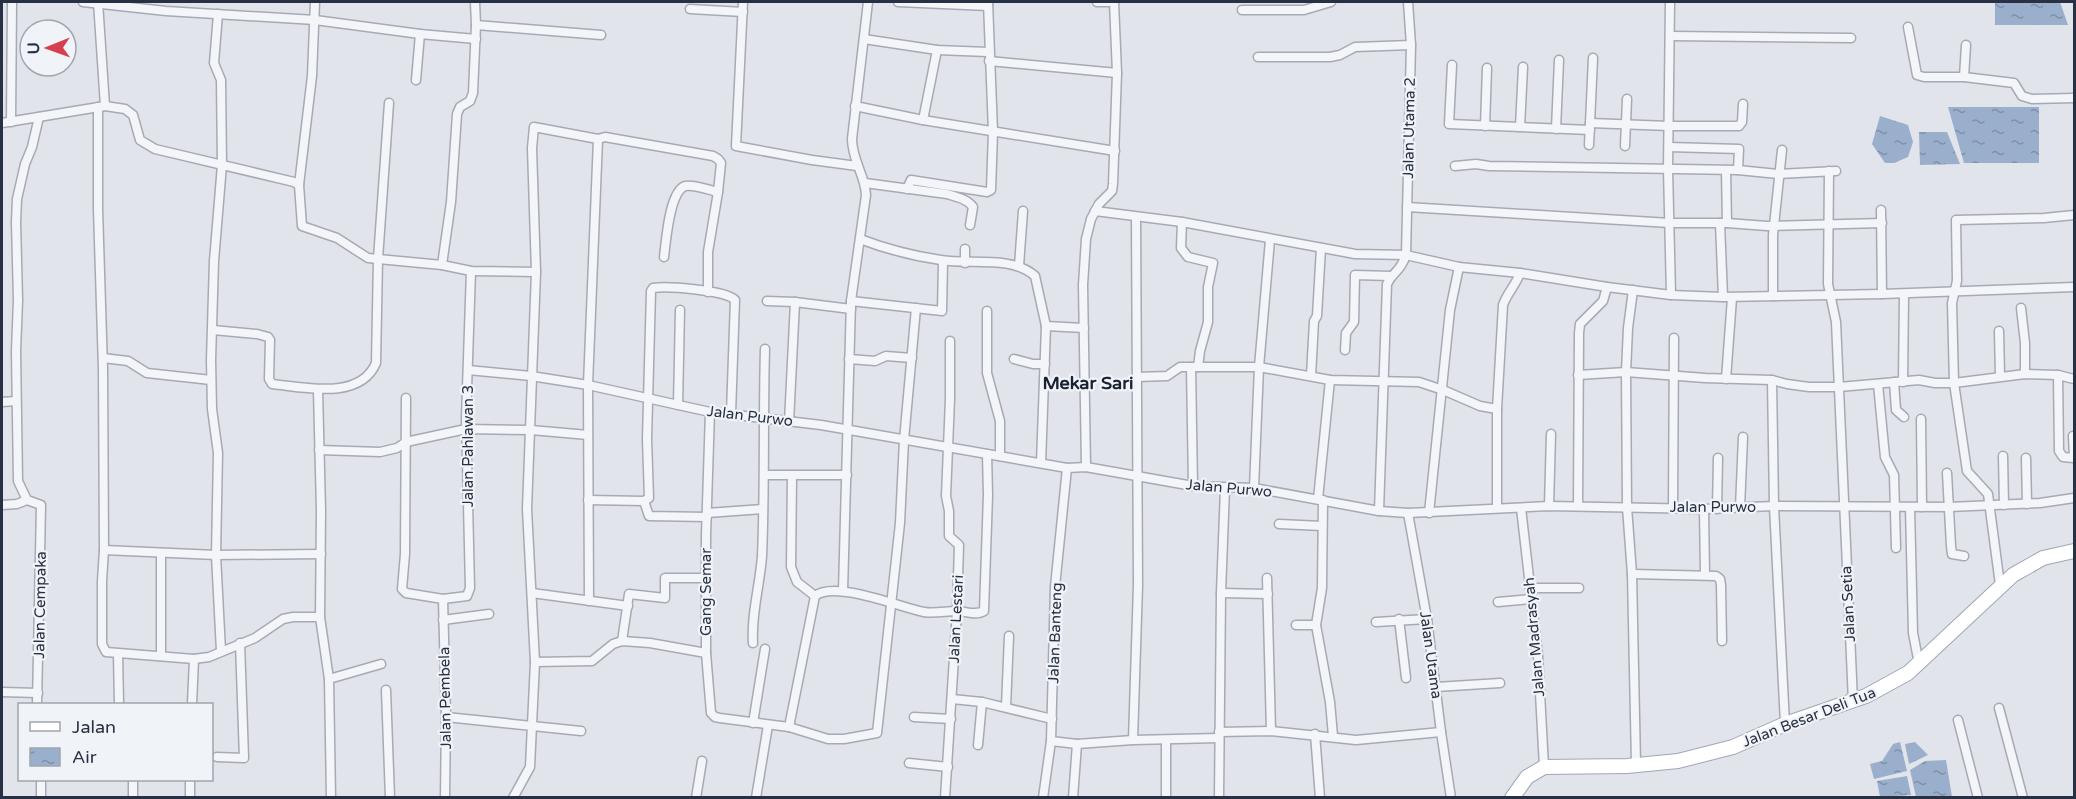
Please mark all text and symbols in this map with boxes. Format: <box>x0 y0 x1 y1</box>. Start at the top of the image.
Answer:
north arrow <box>18 18 78 78</box>
text: U <box>24 42 44 54</box>
street label: Jalan Utama 2 <box>1399 77 1419 179</box>
district label: Mekar Sari <box>1042 372 1134 394</box>
street label: Jalan Pahlawan 3 <box>459 385 477 507</box>
street label: Jalan Purwo <box>706 402 794 430</box>
street label: Jalan Purwo <box>1185 475 1273 501</box>
street label: Jalan Purwo <box>1670 498 1756 516</box>
street label: Gang Semar <box>697 548 715 636</box>
street label: Jalan Cempaka <box>30 551 50 659</box>
street label: Jalan Setia <box>1837 565 1859 643</box>
street label: Jalan Lestari <box>945 574 967 664</box>
street label: Jalan Madrasyah <box>1520 577 1548 697</box>
street label: Jalan Banteng <box>1044 582 1066 684</box>
street label: Jalan Utama <box>1416 610 1446 700</box>
street label: Jalan Pembela <box>435 646 455 750</box>
street label: Jalan Besar Deli Tua <box>1740 683 1878 751</box>
legend <box>18 703 213 781</box>
text: Jalan <box>72 716 116 738</box>
text: Air <box>72 746 97 768</box>

